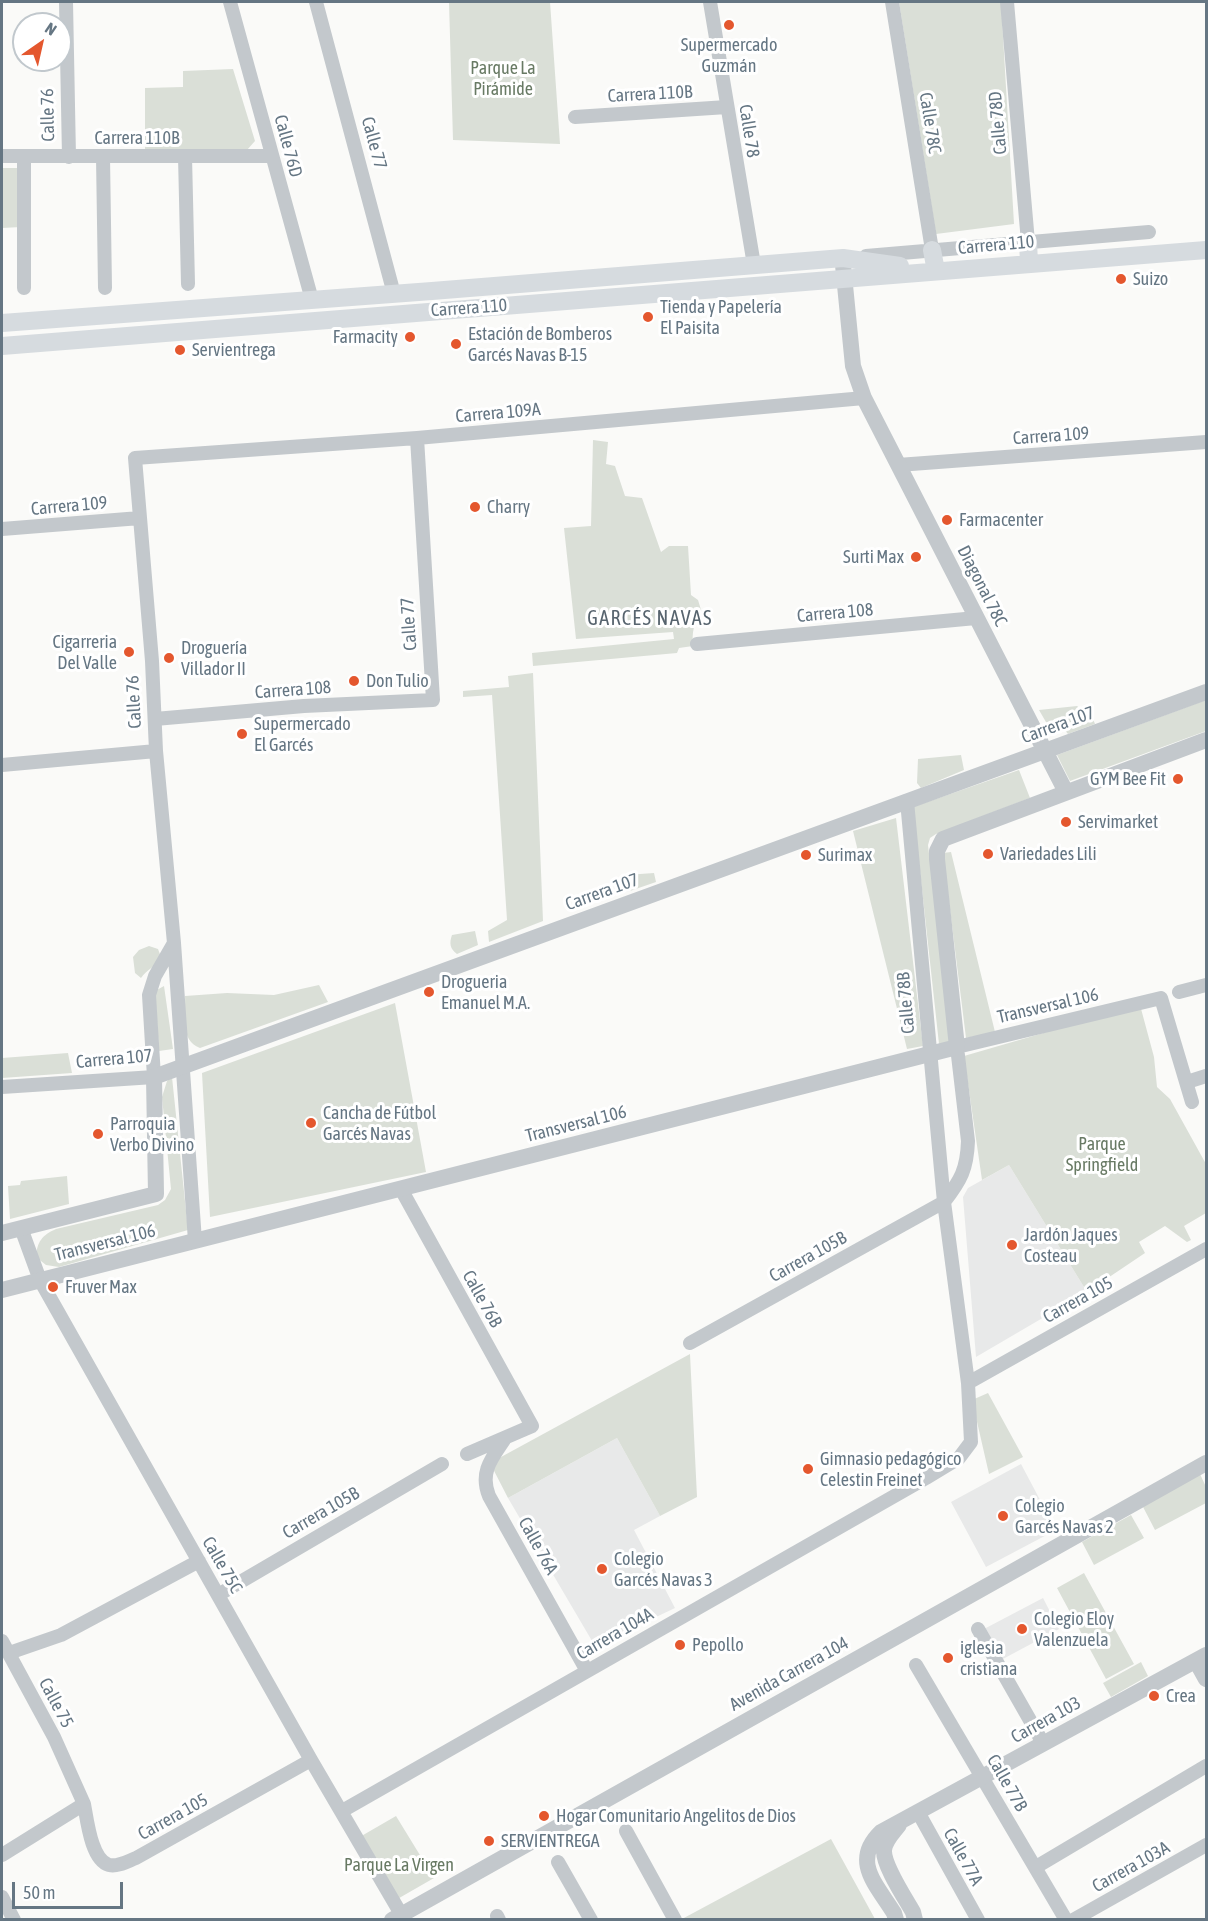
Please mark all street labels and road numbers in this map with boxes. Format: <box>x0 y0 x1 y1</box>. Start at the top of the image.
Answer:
street label: Carrera 110B <box>607 81 693 107</box>
street label: Calle 76 <box>37 88 59 142</box>
street label: Calle 78D <box>984 90 1012 156</box>
street label: Calle 78C <box>915 91 945 155</box>
street label: Calle 78 <box>734 103 764 159</box>
street label: Calle 76D <box>269 113 307 179</box>
street label: Calle 77 <box>357 114 391 172</box>
street label: Carrera 110B <box>95 127 179 149</box>
street label: Carrera 110 <box>957 231 1035 259</box>
street label: Carrera 110 <box>430 295 508 321</box>
street label: Carrera 109A <box>455 399 541 427</box>
street label: Carrera 109 <box>1012 423 1090 449</box>
street label: Carrera 109 <box>30 492 108 520</box>
street label: Diagonal 78C <box>952 542 1012 630</box>
street label: Calle 77 <box>396 597 422 651</box>
street label: Carrera 108 <box>796 599 874 627</box>
street label: Calle 76 <box>122 675 146 729</box>
street label: Carrera 108 <box>254 677 332 703</box>
street label: Carrera 107 <box>1018 702 1098 748</box>
street label: Carrera 107 <box>562 869 642 915</box>
street label: Calle 78B <box>893 971 919 1035</box>
street label: Transversal 106 <box>995 984 1101 1028</box>
street label: Carrera 107 <box>75 1045 153 1073</box>
street label: Transversal 106 <box>523 1101 629 1147</box>
street label: Transversal 106 <box>52 1220 158 1266</box>
street label: Carrera 105B <box>766 1227 850 1287</box>
street label: Calle 76B <box>458 1267 506 1331</box>
street label: Carrera 105 <box>1039 1272 1117 1328</box>
street label: Carrera 105B <box>279 1482 363 1544</box>
street label: Calle 76A <box>513 1514 563 1578</box>
street label: Calle 75C <box>197 1533 247 1597</box>
street label: Carrera 104A <box>573 1603 657 1665</box>
street label: Avenida Carrera 104 <box>726 1632 852 1716</box>
street label: Calle 75 <box>34 1674 78 1732</box>
street label: Carrera 103 <box>1007 1692 1085 1748</box>
street label: Calle 77B <box>982 1751 1032 1815</box>
street label: Carrera 105 <box>134 1789 212 1845</box>
street label: Calle 77A <box>938 1825 988 1889</box>
street label: Carrera 103A <box>1088 1837 1174 1897</box>

